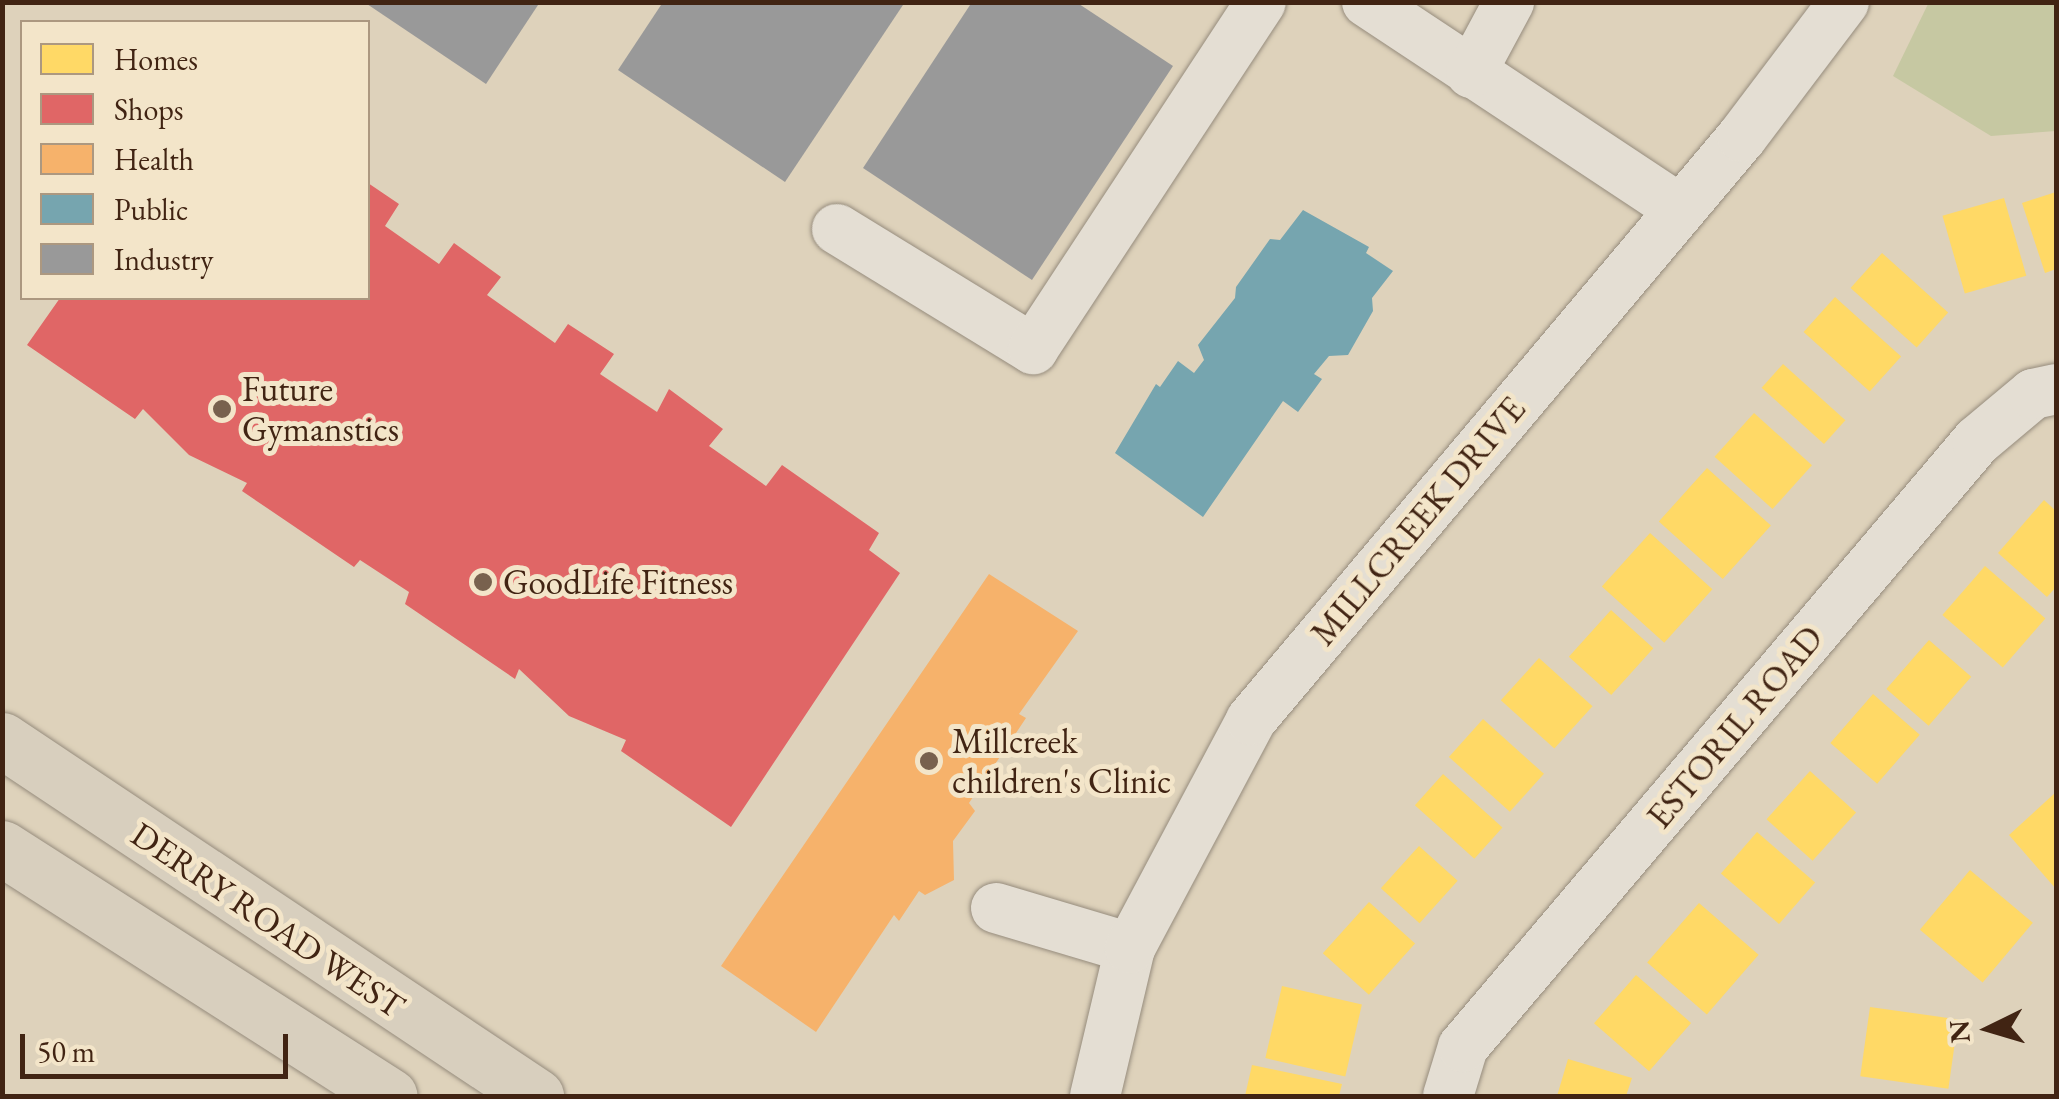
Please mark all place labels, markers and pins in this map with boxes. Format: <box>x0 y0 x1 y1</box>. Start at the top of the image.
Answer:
place label: Future Gymanstics <box>242 368 399 450</box>
marker: Future Gymanstics <box>211 398 233 420</box>
place label: GoodLife Fitness <box>503 561 733 603</box>
marker: GoodLife Fitness <box>472 571 494 593</box>
place label: Millcreek children's Clinic <box>952 720 1171 802</box>
marker: Millcreek children's Clinic <box>916 748 942 774</box>

